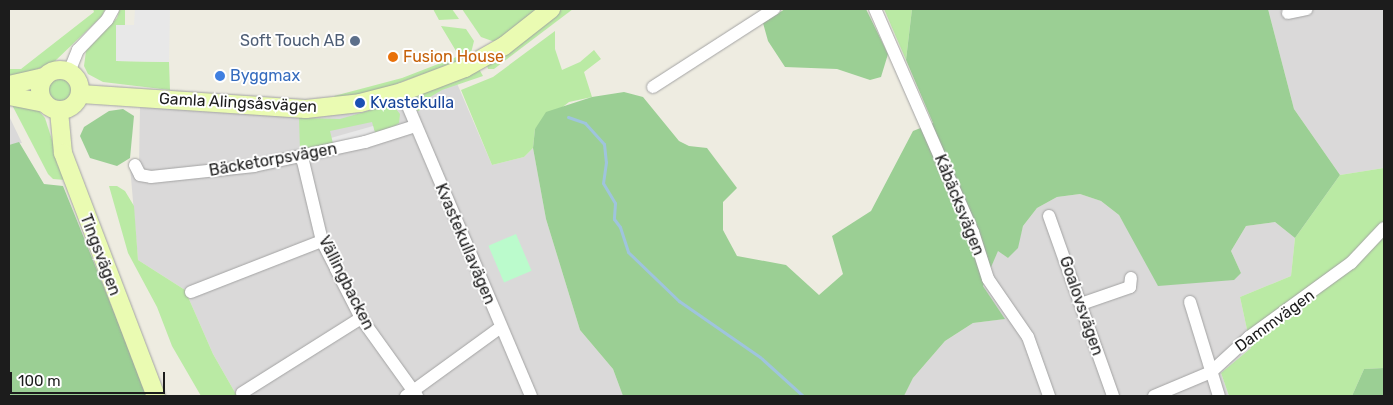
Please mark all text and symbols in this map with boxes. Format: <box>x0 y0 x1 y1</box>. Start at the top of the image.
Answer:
place label: Soft Touch AB <box>239 31 345 51</box>
marker: Soft Touch AB <box>349 35 361 47</box>
place label: Fusion House <box>403 47 504 67</box>
marker: Fusion House <box>387 51 399 63</box>
place label: Byggmax <box>230 66 300 86</box>
marker: Byggmax <box>214 70 226 82</box>
street label: Gamla Alingsåsvägen <box>158 89 318 117</box>
place label: Kvastekulla <box>370 93 454 113</box>
marker: Kvastekulla <box>354 97 366 109</box>
street label: Bäcketorpsvägen <box>207 139 339 181</box>
street label: Kåbäcksvägen <box>930 152 988 258</box>
street label: Kvastekullavägen <box>431 181 499 307</box>
street label: Tingsvägen <box>76 212 124 298</box>
street label: Vällingbacken <box>314 233 378 333</box>
street label: Goalovsvägen <box>1055 254 1107 358</box>
street label: Dammvägen <box>1231 286 1319 356</box>
scale bar <box>12 362 168 394</box>
text: 100 m <box>18 372 60 390</box>

